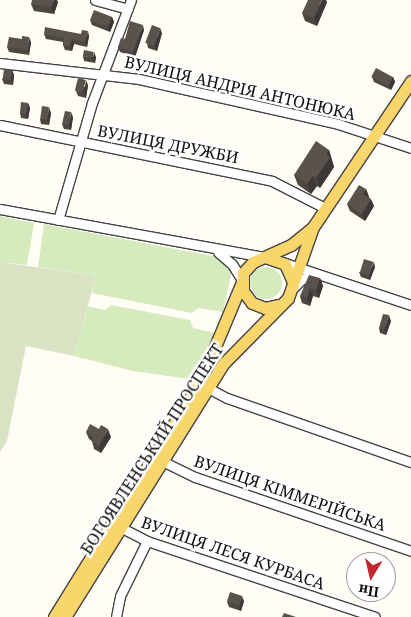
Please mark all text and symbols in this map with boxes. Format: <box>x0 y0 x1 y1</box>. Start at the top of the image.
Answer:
street label: ВУЛИЦЯ АНДРІЯ АНТОНЮКА <box>123 52 357 124</box>
street label: ВУЛИЦЯ ДРУЖБИ <box>96 121 240 167</box>
street label: БОГОЯВЛЕНСЬКИЙ ПРОСПЕКТ <box>77 340 227 558</box>
street label: ВУЛИЦЯ КІММЕРІЙСЬКА <box>192 451 388 535</box>
street label: ВУЛИЦЯ ЛЕСЯ КУРБАСА <box>139 513 327 593</box>
north arrow <box>346 552 396 602</box>
text: Пн <box>357 580 380 602</box>

